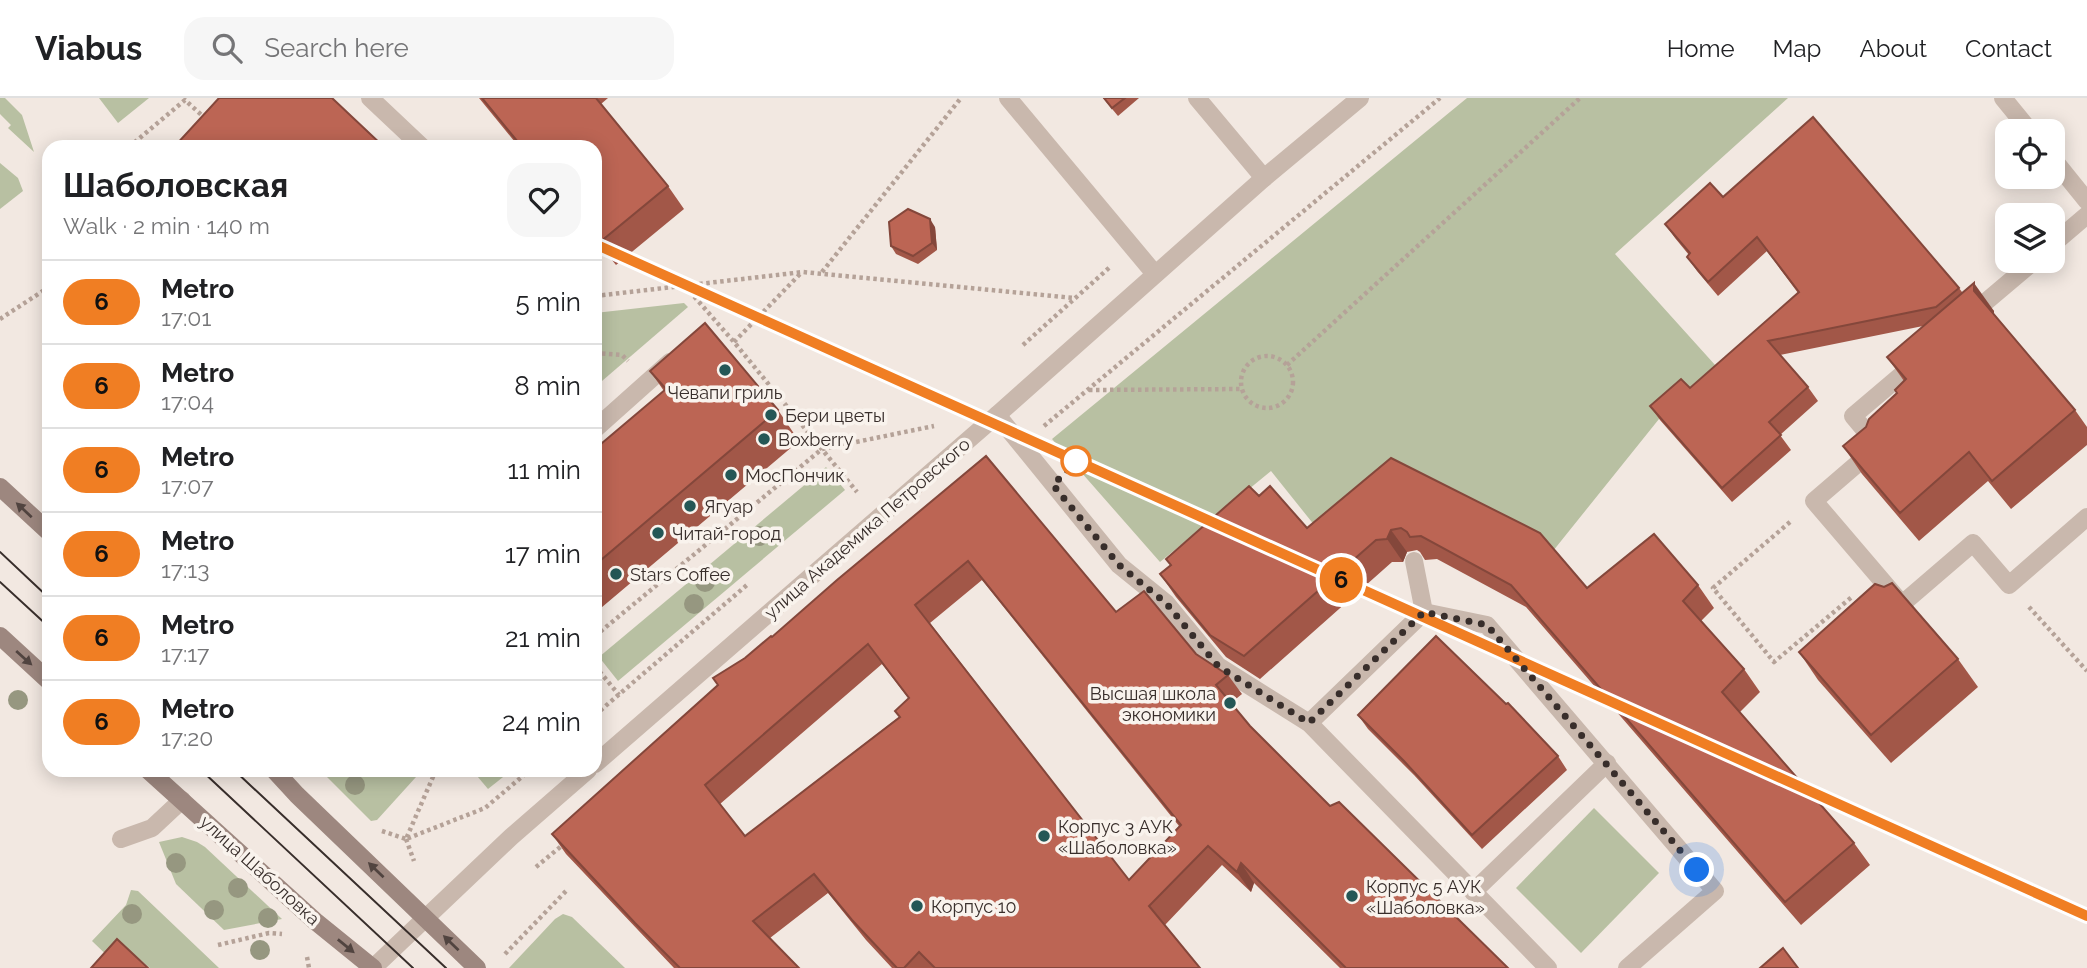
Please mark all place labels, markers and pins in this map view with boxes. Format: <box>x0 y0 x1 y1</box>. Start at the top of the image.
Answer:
marker: Чевапи гриль <box>717 362 733 378</box>
place label: Чевапи гриль <box>667 382 783 403</box>
place label: Бери цветы <box>785 405 885 426</box>
marker: Бери цветы <box>763 407 779 423</box>
place label: Boxberry <box>778 429 854 450</box>
marker: Boxberry <box>756 431 772 447</box>
unlabelled marker <box>1061 446 1091 476</box>
place label: МосПончик <box>745 465 845 486</box>
marker: МосПончик <box>723 467 739 483</box>
place label: Ягуар <box>704 496 753 517</box>
marker: Ягуар <box>682 498 698 514</box>
place label: Читай-город <box>672 523 781 544</box>
marker: Читай-город <box>650 525 666 541</box>
place label: Stars Coffee <box>630 564 731 585</box>
marker: Stars Coffee <box>608 566 624 582</box>
place label: Высшая школа экономики <box>1090 683 1216 725</box>
marker: Высшая школа экономики <box>1222 695 1238 711</box>
place label: Корпус 3 АУК «Шаболовка» <box>1058 816 1177 858</box>
marker: Корпус 3 АУК «Шаболовка» <box>1036 828 1052 844</box>
place label: Корпус 5 АУК «Шаболовка» <box>1366 876 1485 918</box>
marker: Корпус 5 АУК «Шаболовка» <box>1344 888 1360 904</box>
place label: Корпус 10 <box>931 896 1017 917</box>
marker: Корпус 10 <box>909 898 925 914</box>

